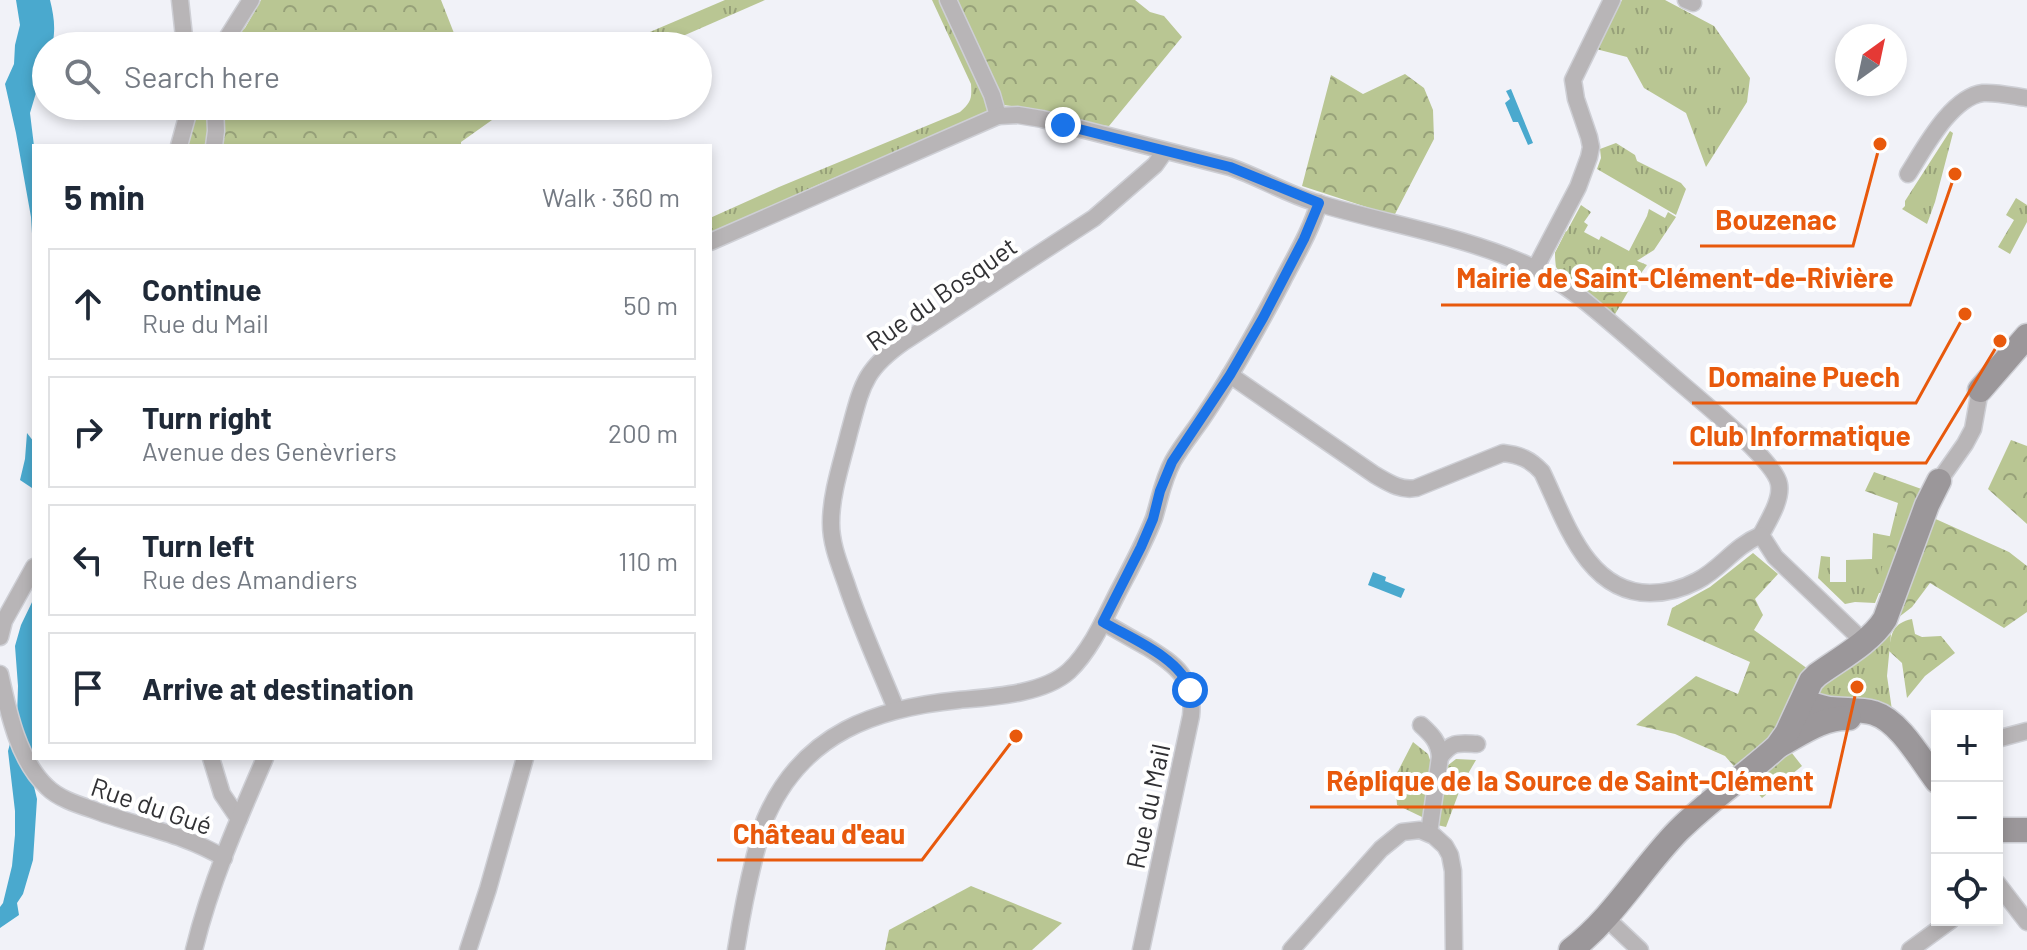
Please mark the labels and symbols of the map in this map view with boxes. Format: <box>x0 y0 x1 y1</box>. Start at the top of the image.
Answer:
north arrow <box>1835 24 1907 96</box>
route end <box>1045 107 1081 143</box>
callout: Bouzenac <box>1700 194 1853 246</box>
text: Bouzenac <box>1715 202 1837 236</box>
street label: Rue du Bosquet <box>860 230 1022 356</box>
callout: Mairie de Saint-Clément-de-Rivière <box>1441 253 1910 305</box>
text: Mairie de Saint-Clément-de-Rivière <box>1456 260 1894 294</box>
callout: Domaine Puech <box>1692 351 1916 403</box>
text: Domaine Puech <box>1708 359 1900 393</box>
callout: Club Informatique <box>1673 411 1926 463</box>
text: Club Informatique <box>1689 418 1911 452</box>
route start <box>1172 672 1208 708</box>
street label: Rue du Mail <box>1119 741 1175 871</box>
callout: Réplique de la Source de Saint-Clément <box>1310 755 1830 807</box>
text: Réplique de la Source de Saint-Clément <box>1326 763 1814 797</box>
street label: Rue du Gué <box>87 770 217 840</box>
callout: Château d'eau <box>717 808 922 860</box>
text: Château d'eau <box>733 816 905 850</box>

